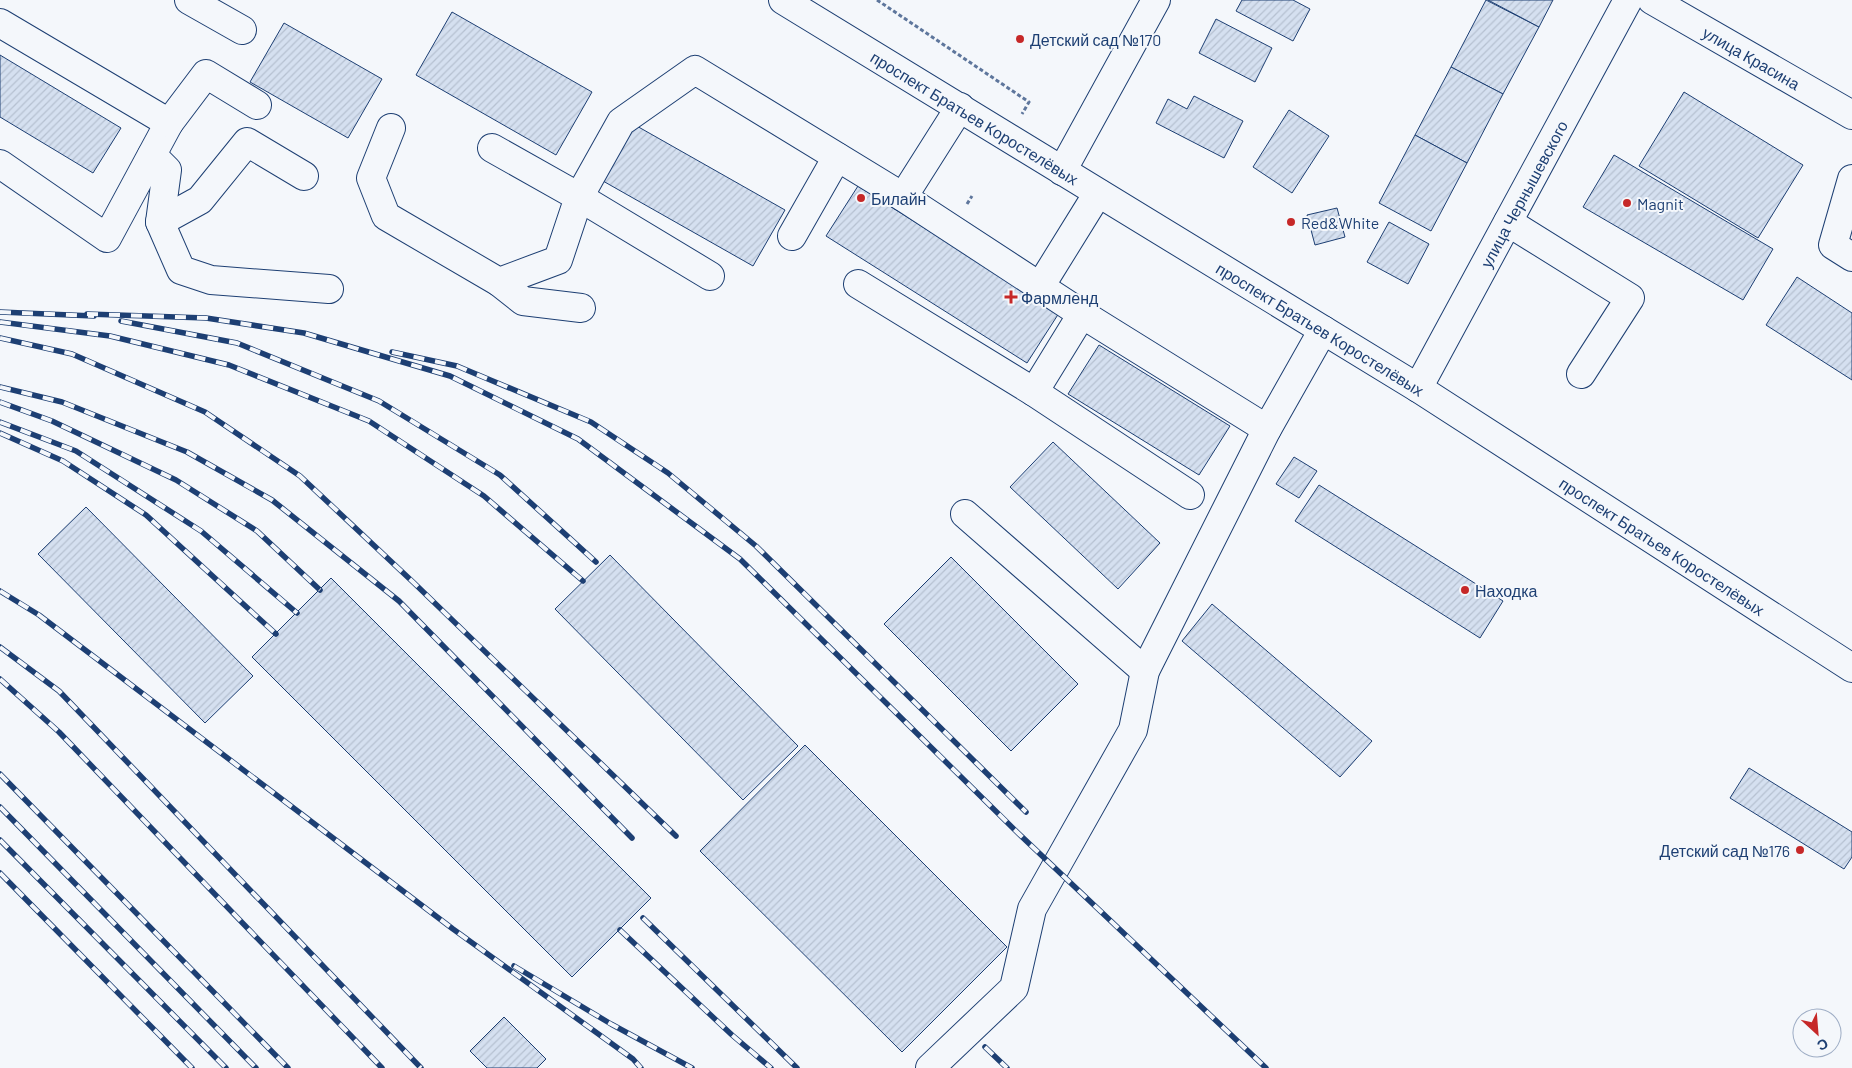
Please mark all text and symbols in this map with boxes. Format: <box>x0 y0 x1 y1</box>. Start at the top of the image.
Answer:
street label: улица Красина <box>1700 22 1804 93</box>
place label: Детский сад №170 <box>1030 30 1161 49</box>
marker: Детский сад №170 <box>1014 33 1026 45</box>
street label: проспект Братьев Коростелёвых <box>868 47 1082 188</box>
street label: улица Чернышевского <box>1476 117 1571 271</box>
place label: Билайн <box>871 189 926 208</box>
marker: Билайн <box>855 192 867 204</box>
place label: Magnit <box>1637 194 1684 213</box>
marker: Magnit <box>1621 197 1633 209</box>
place label: Red&White <box>1301 213 1379 232</box>
marker: Red&White <box>1285 216 1297 228</box>
street label: проспект Братьев Коростелёвых <box>1213 258 1428 399</box>
place label: Фармленд <box>1021 288 1099 307</box>
marker: Фармленд <box>1005 291 1017 303</box>
street label: проспект Братьев Коростелёвых <box>1556 473 1768 619</box>
place label: Находка <box>1475 581 1538 600</box>
marker: Находка <box>1459 584 1471 596</box>
place label: Детский сад №176 <box>1660 841 1790 860</box>
marker: Детский сад №176 <box>1794 844 1806 856</box>
north arrow <box>1792 1008 1842 1058</box>
text: С <box>1815 1035 1831 1055</box>

